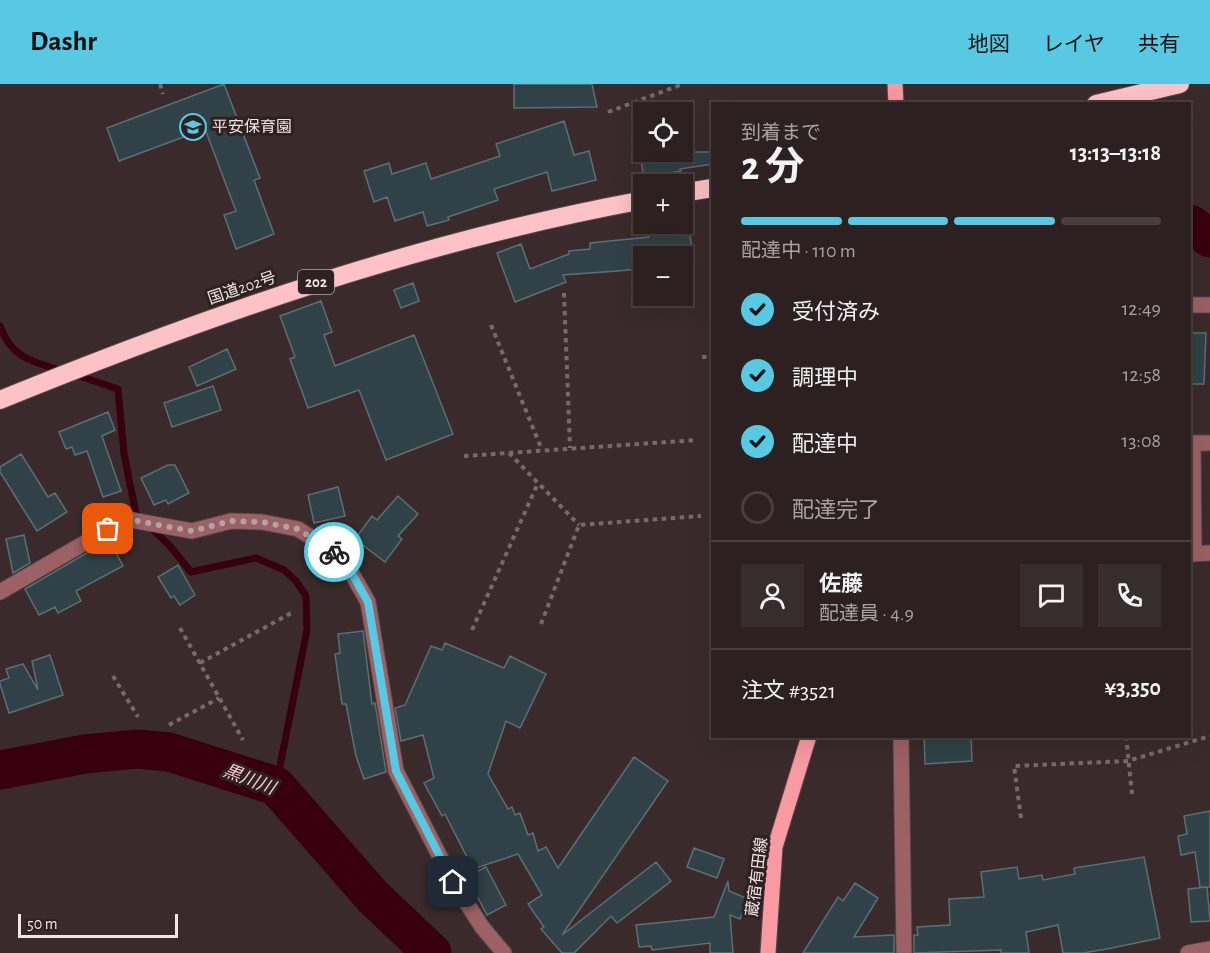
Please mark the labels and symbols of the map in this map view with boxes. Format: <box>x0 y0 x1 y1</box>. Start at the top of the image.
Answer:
school or university icon: 平安保育園 <box>178 112 208 142</box>
place label: 平安保育園 <box>212 118 292 135</box>
street label: 国道202号 <box>205 268 278 307</box>
road number: 202 <box>298 270 334 294</box>
pin <box>82 503 133 554</box>
courier <box>304 522 364 582</box>
water label: 黒川川 <box>221 761 280 799</box>
street label: 蔵宿有田線 <box>743 836 770 918</box>
pin <box>427 856 478 907</box>
scale bar <box>18 911 178 938</box>

